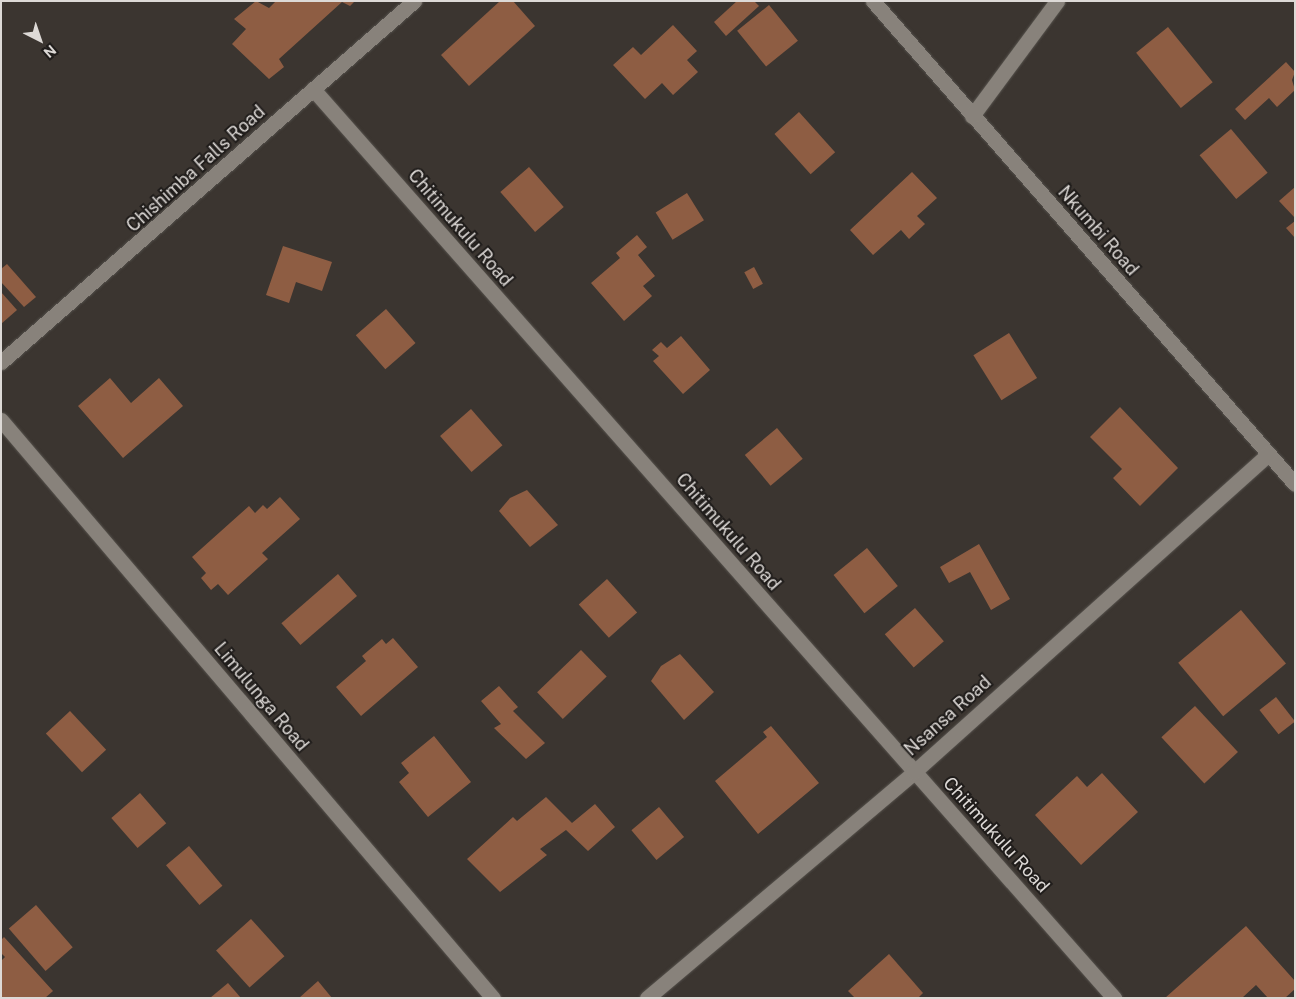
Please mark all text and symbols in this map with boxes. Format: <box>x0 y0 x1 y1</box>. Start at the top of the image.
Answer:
north arrow <box>15 15 65 65</box>
text: N <box>40 42 59 61</box>
street label: Chishimba Falls Road <box>122 101 270 237</box>
street label: Chitimukulu Road <box>403 165 517 291</box>
street label: Nkumbi Road <box>1053 182 1143 280</box>
street label: Chitimukulu Road <box>671 469 785 595</box>
street label: Limulunga Road <box>209 638 313 756</box>
street label: Nsansa Road <box>900 671 996 761</box>
street label: Chitimukulu Road <box>938 773 1054 897</box>

